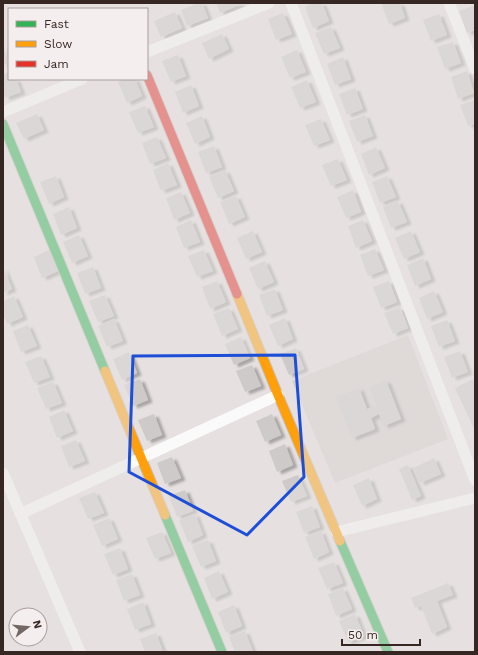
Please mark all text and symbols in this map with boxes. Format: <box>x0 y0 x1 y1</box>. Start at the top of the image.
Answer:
legend <box>8 8 148 80</box>
text: Fast <box>44 17 69 31</box>
text: Slow <box>44 37 72 51</box>
text: Jam <box>44 57 69 71</box>
north arrow <box>8 607 48 647</box>
text: N <box>30 619 45 630</box>
scale bar <box>342 621 420 647</box>
text: 50 m <box>348 628 378 642</box>

